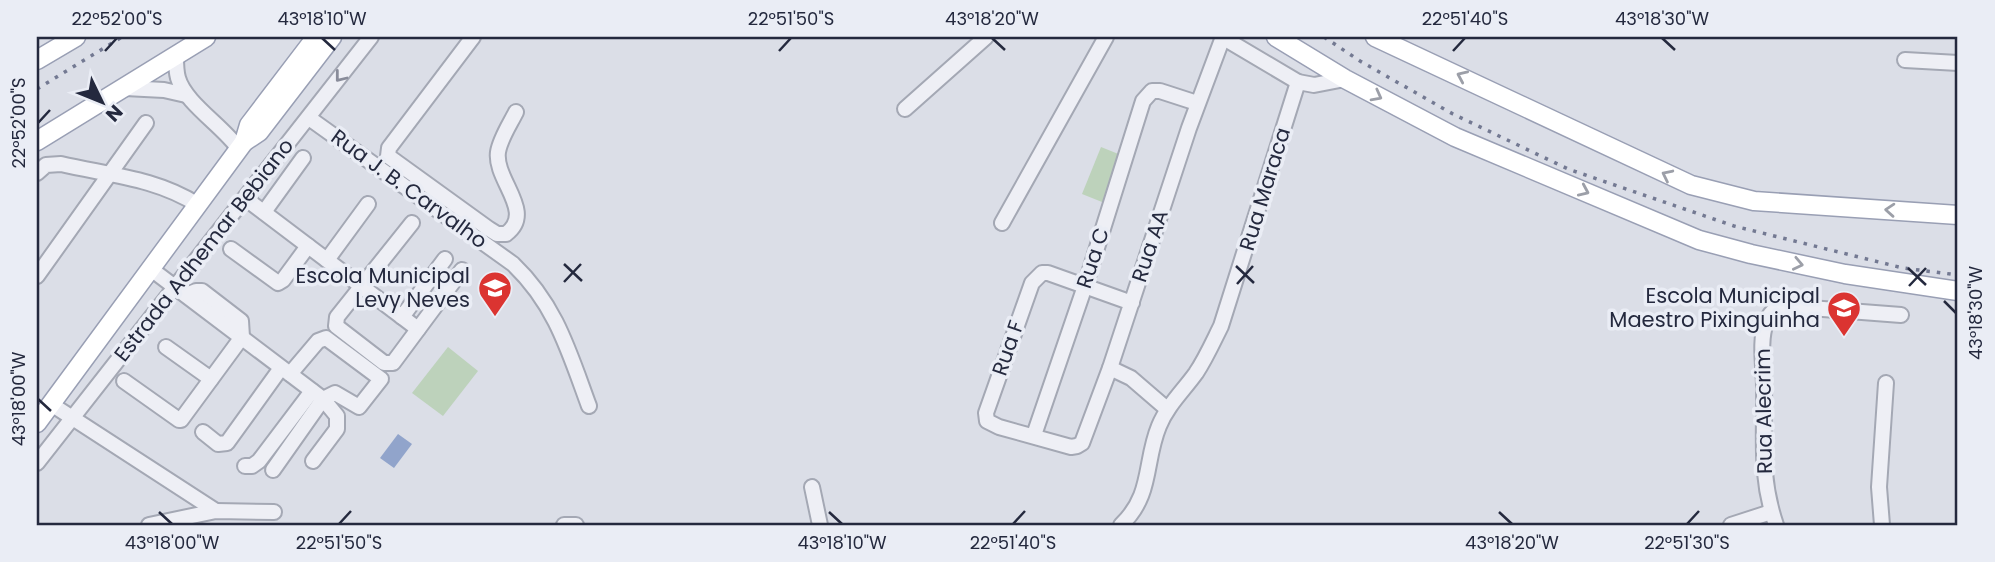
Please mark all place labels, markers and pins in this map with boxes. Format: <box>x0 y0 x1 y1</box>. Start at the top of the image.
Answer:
place label: Escola Municipal Levy Neves <box>296 261 470 314</box>
school or university icon: Escola Municipal Levy Neves <box>476 269 514 318</box>
place label: Escola Municipal Maestro Pixinguinha <box>1609 281 1820 334</box>
school or university icon: Escola Municipal Maestro Pixinguinha <box>1825 289 1863 338</box>

